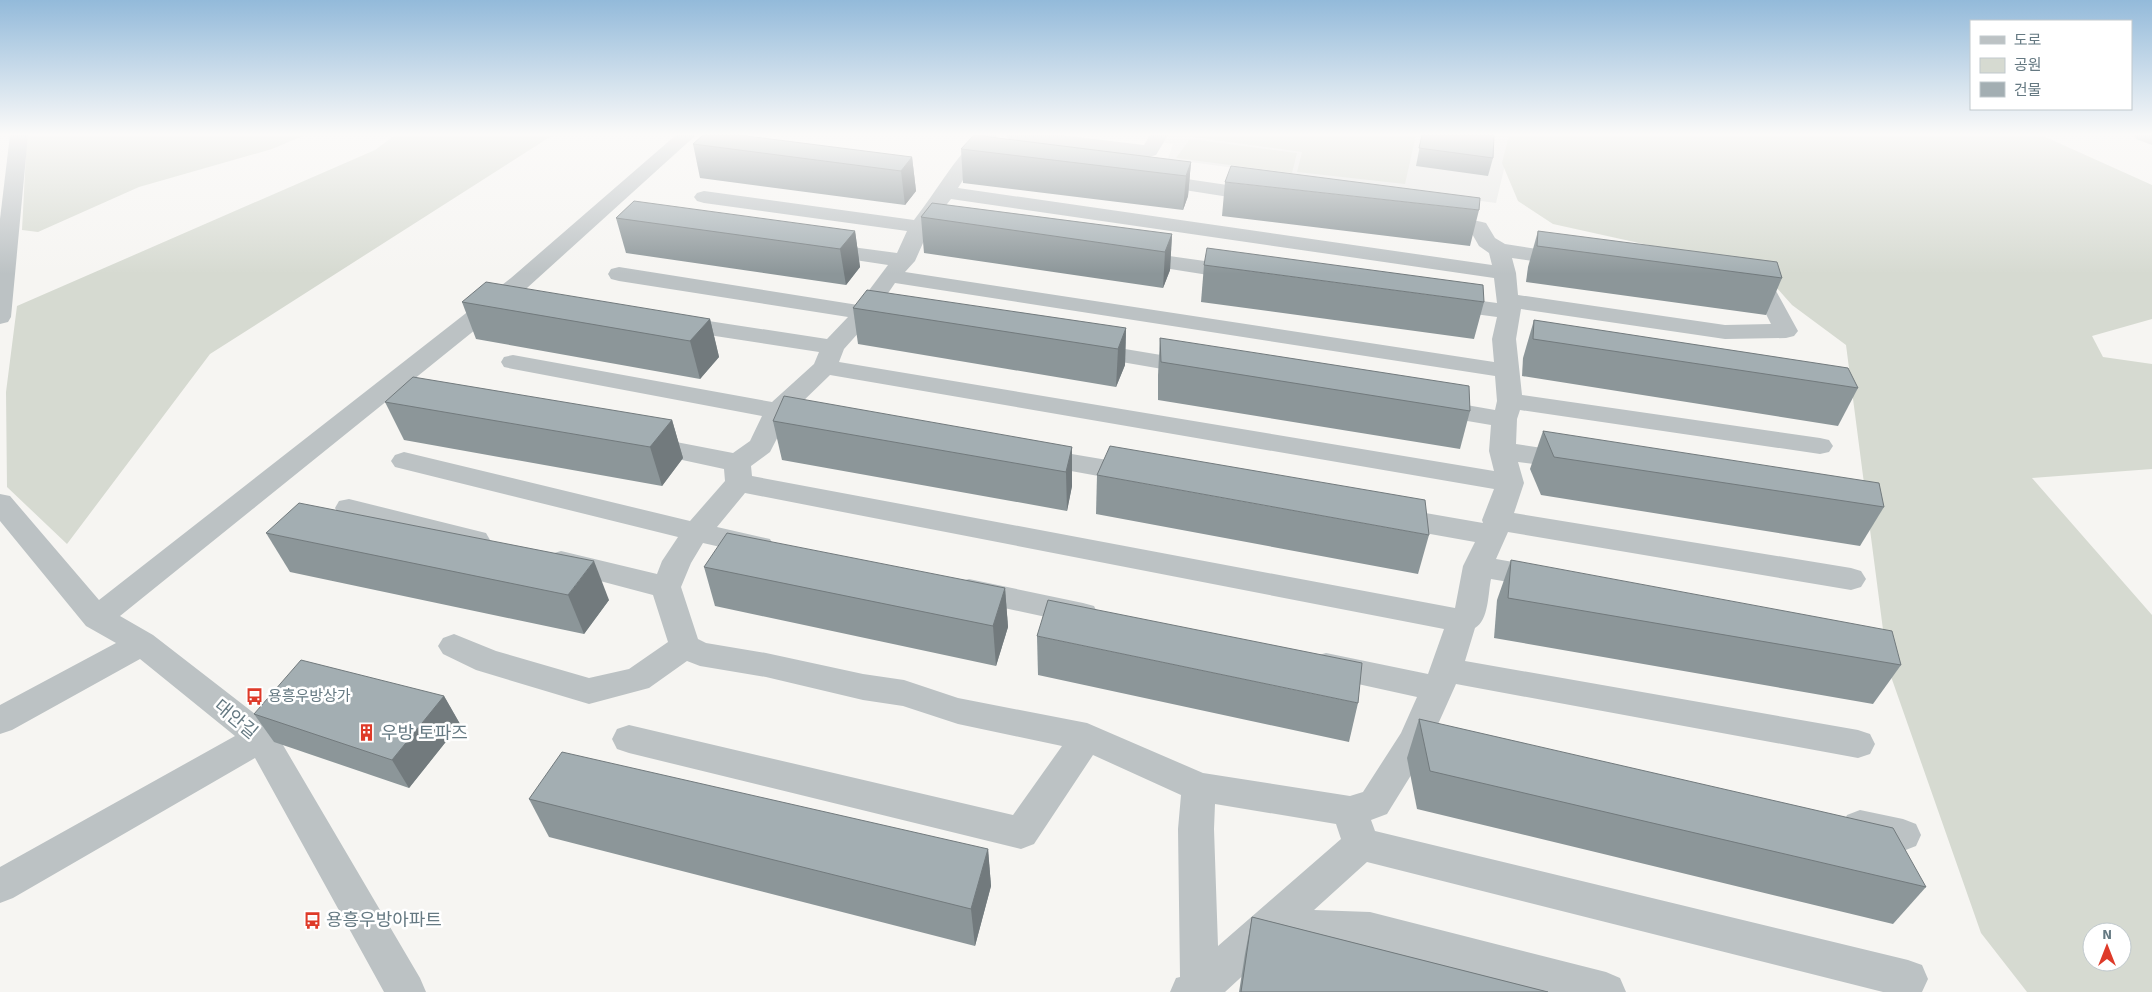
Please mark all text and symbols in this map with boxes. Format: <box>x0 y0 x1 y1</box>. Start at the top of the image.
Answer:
legend <box>1970 20 2132 110</box>
text: 도로 <box>2014 31 2042 49</box>
text: 공원 <box>2014 56 2042 74</box>
text: 건물 <box>2014 81 2042 99</box>
bus stop icon: 용흥우방상가 <box>244 686 264 706</box>
place label: 용흥우방상가 <box>268 687 351 705</box>
street label: 대안길 <box>210 695 262 743</box>
place label: 우방 토파즈 <box>381 722 468 744</box>
building icon: 우방 토파즈 <box>357 723 377 743</box>
place label: 용흥우방아파트 <box>326 909 442 931</box>
bus stop icon: 용흥우방아파트 <box>302 910 322 930</box>
north arrow <box>2082 922 2132 972</box>
text: N <box>2102 926 2112 943</box>

